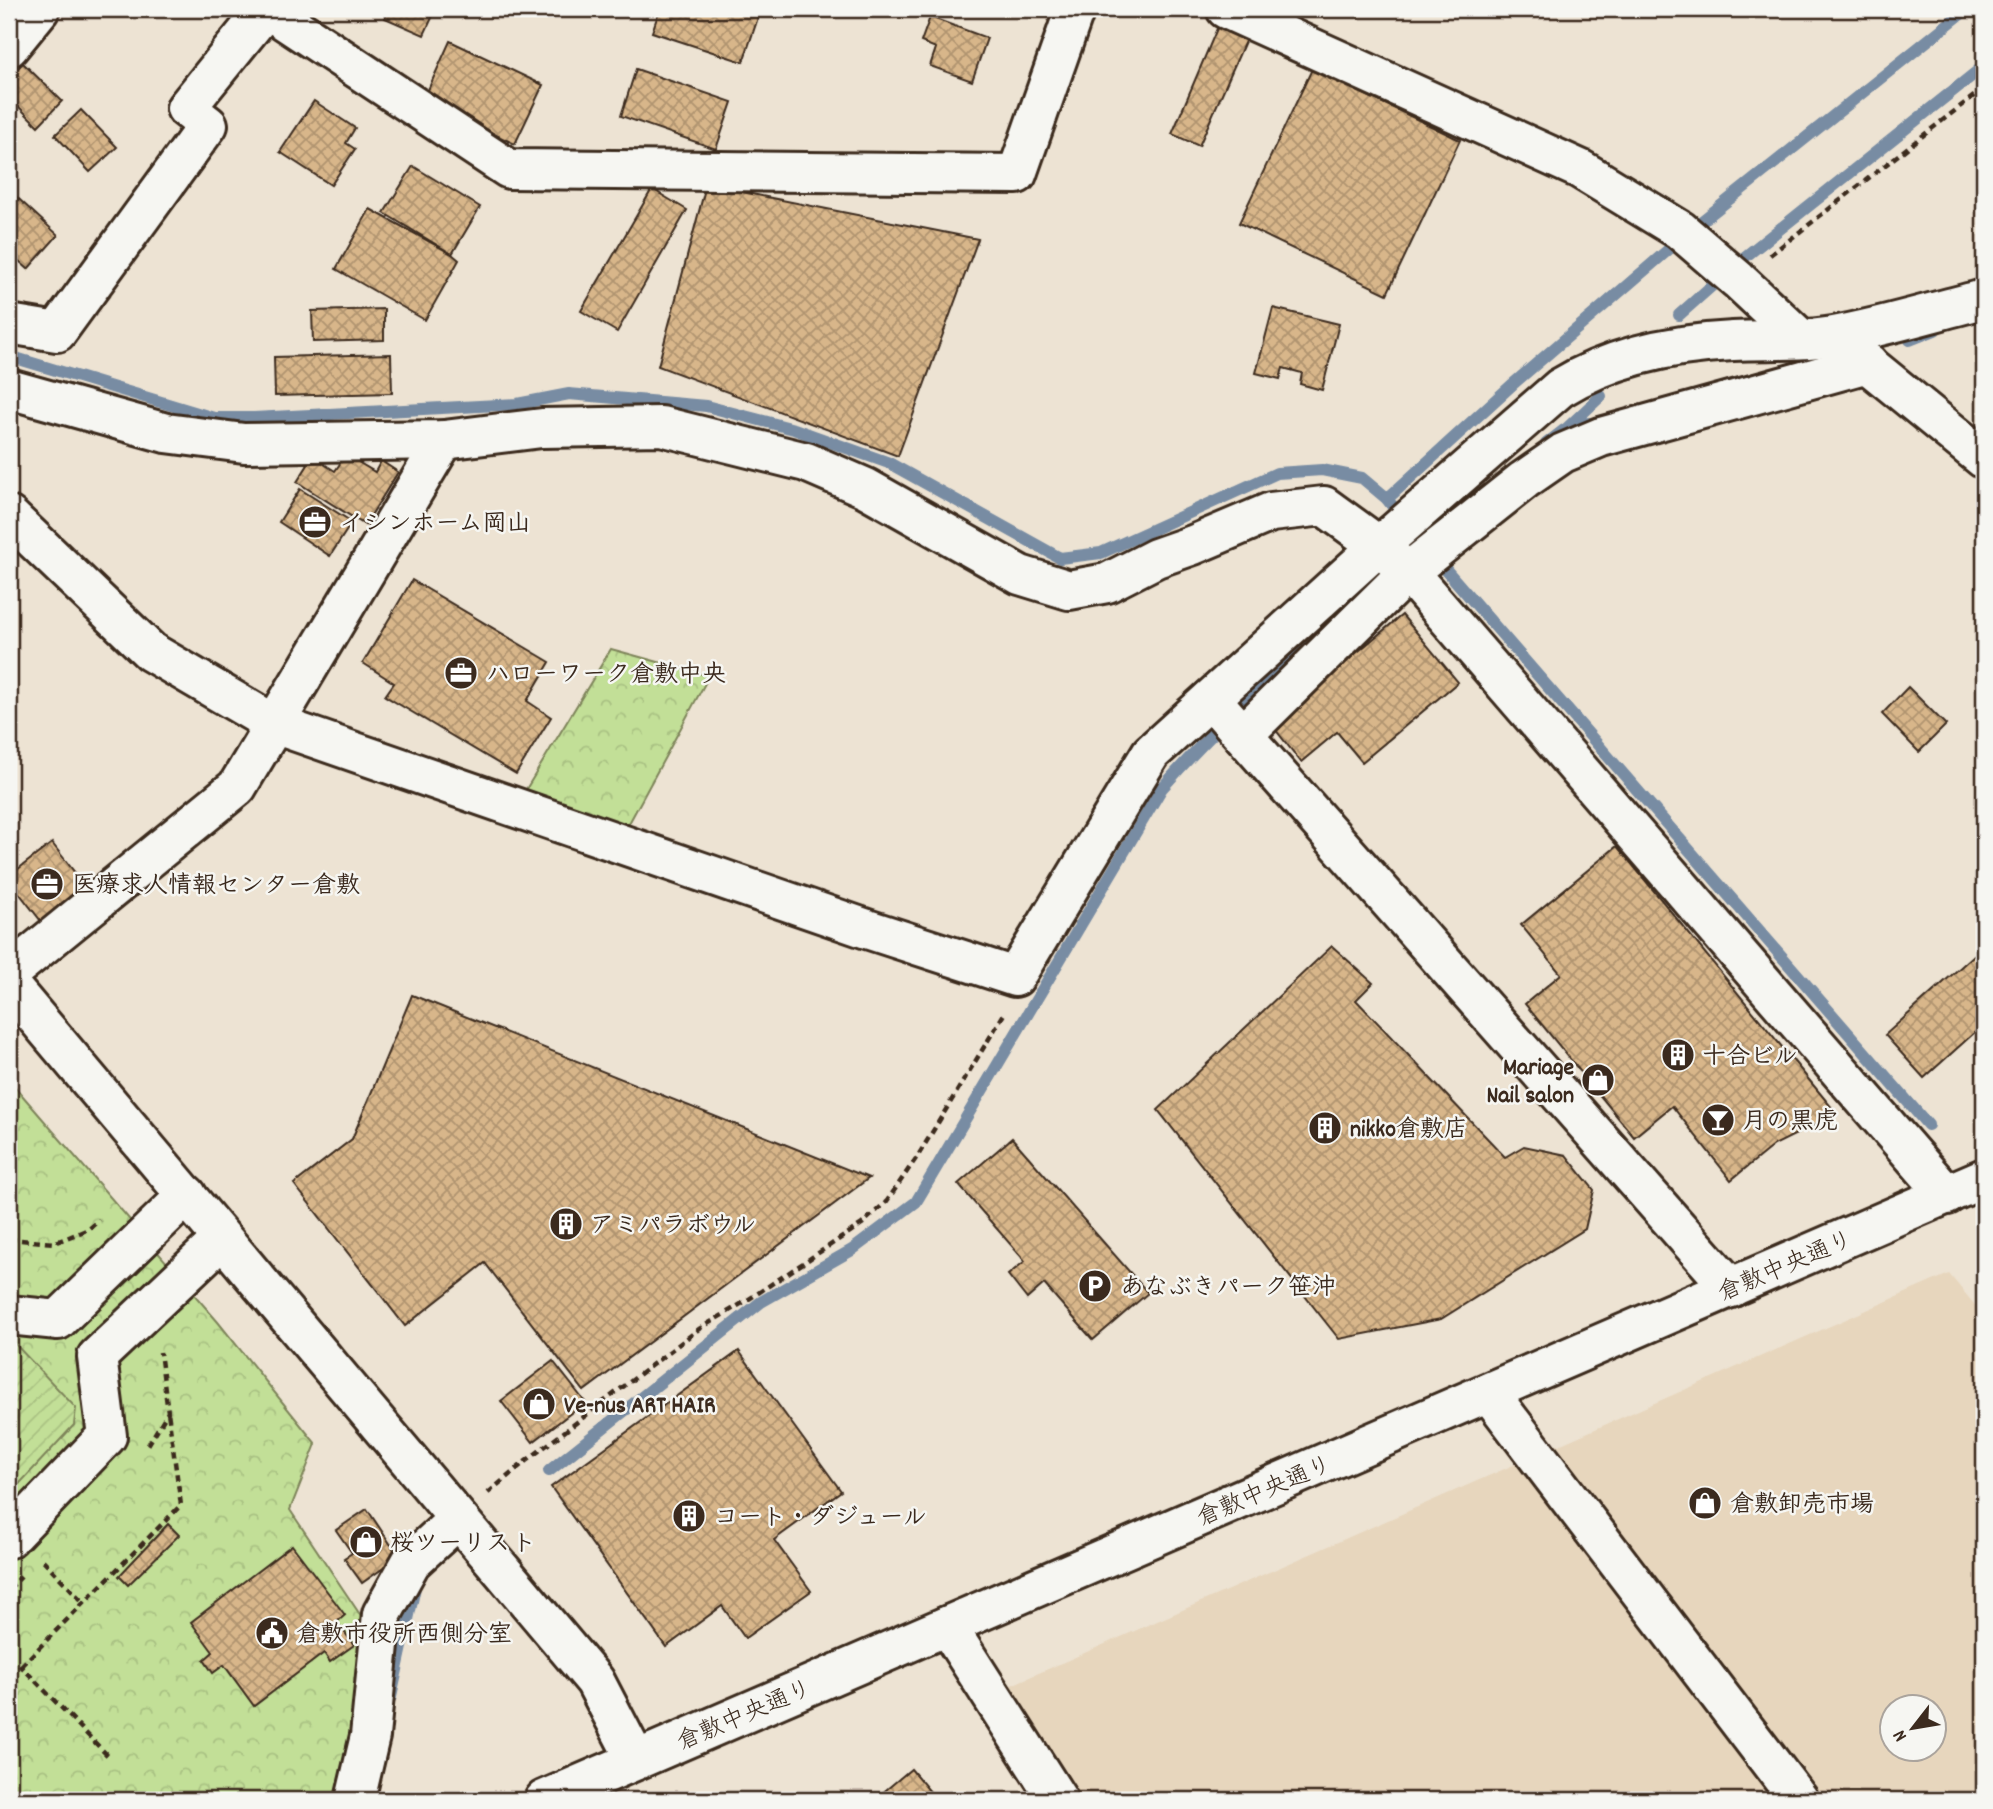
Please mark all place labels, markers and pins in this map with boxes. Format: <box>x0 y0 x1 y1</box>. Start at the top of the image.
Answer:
office icon: イシンホーム岡山 <box>296 503 334 541</box>
place label: イシンホーム岡山 <box>340 508 531 542</box>
office icon: ハローワーク倉敷中央 <box>442 654 480 692</box>
place label: ハローワーク倉敷中央 <box>486 659 726 693</box>
office icon: 医療求人情報センター倉敷 <box>28 865 66 903</box>
place label: 医療求人情報センター倉敷 <box>72 870 360 904</box>
building icon: 十合ビル <box>1659 1036 1697 1074</box>
place label: 十合ビル <box>1702 1041 1798 1075</box>
place label: Mariage Nail salon <box>1486 1052 1574 1114</box>
shop icon: Mariage Nail salon <box>1579 1061 1617 1099</box>
bar icon: 月の黒虎 <box>1699 1101 1737 1139</box>
place label: 月の黒虎 <box>1742 1106 1838 1140</box>
building icon: nikko倉敷店 <box>1306 1109 1344 1147</box>
place label: nikko倉敷店 <box>1350 1114 1468 1148</box>
building icon: アミパラボウル <box>547 1205 585 1243</box>
place label: アミパラボウル <box>590 1210 756 1244</box>
parking icon: あなぶきパーク笹沖 <box>1076 1267 1114 1305</box>
place label: あなぶきパーク笹沖 <box>1120 1272 1336 1306</box>
shop icon: Ve-nus ART HAIR <box>520 1385 558 1423</box>
place label: Ve-nus ART HAIR <box>564 1390 716 1424</box>
shop icon: 倉敷卸売市場 <box>1686 1484 1724 1522</box>
place label: 倉敷卸売市場 <box>1730 1489 1874 1523</box>
building icon: コート・ダジュール <box>670 1497 708 1535</box>
place label: コート・ダジュール <box>714 1502 927 1536</box>
shop icon: 桜ツーリスト <box>347 1523 385 1561</box>
place label: 桜ツーリスト <box>390 1528 536 1562</box>
public building icon: 倉敷市役所西側分室 <box>253 1614 291 1652</box>
place label: 倉敷市役所西側分室 <box>296 1619 512 1653</box>

